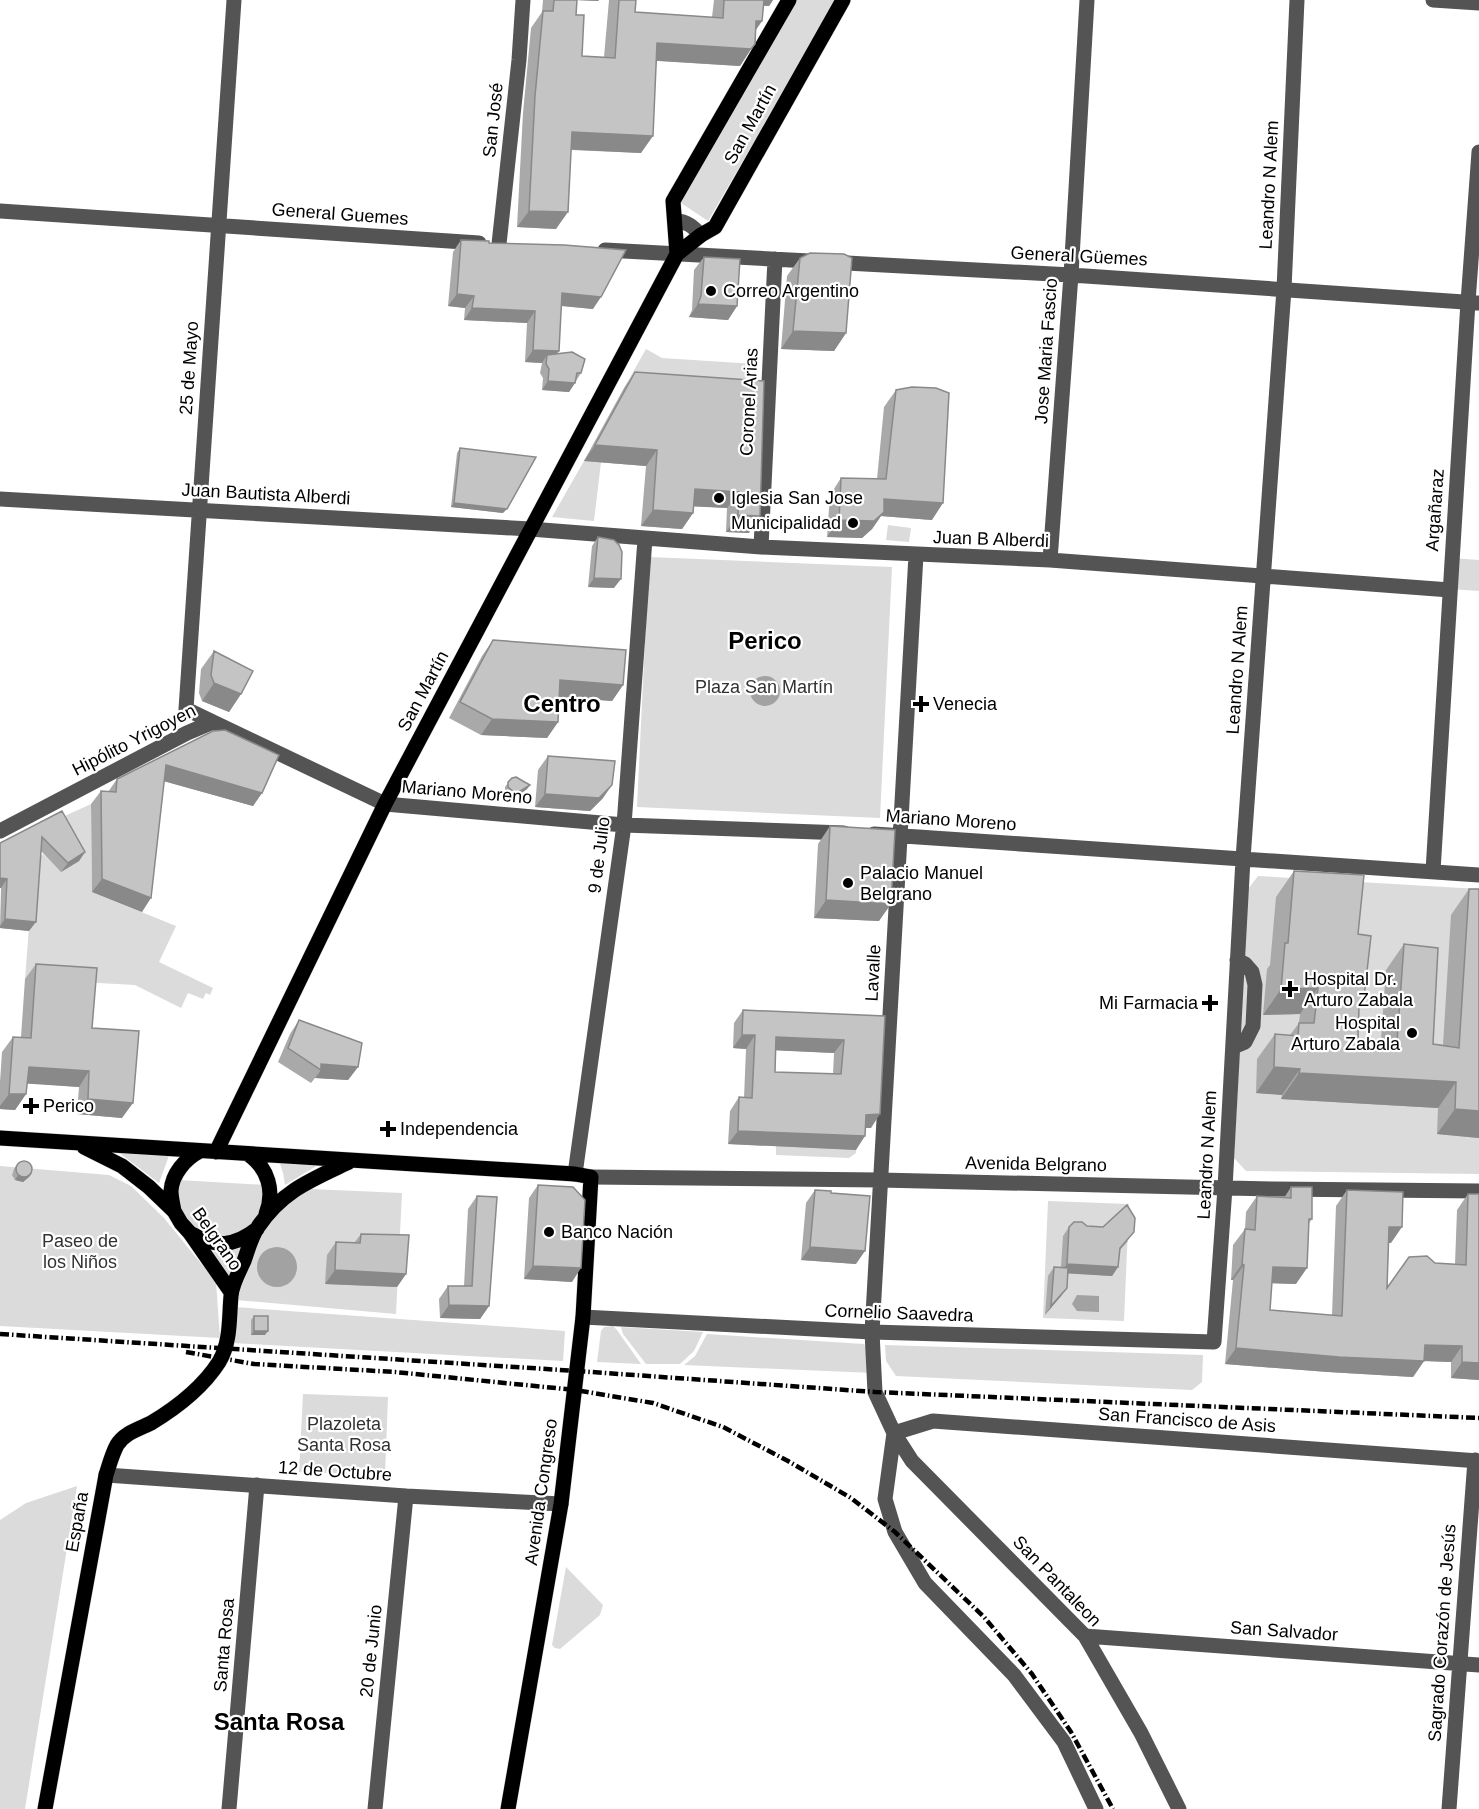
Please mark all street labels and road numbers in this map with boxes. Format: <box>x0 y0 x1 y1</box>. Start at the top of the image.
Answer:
street label: San Martín <box>720 81 780 167</box>
street label: San José <box>479 82 507 158</box>
street label: Leandro N Alem <box>1256 120 1282 250</box>
street label: General Guemes <box>271 199 409 229</box>
street label: General Güemes <box>1010 242 1148 270</box>
street label: Jose Maria Fascio <box>1031 277 1061 425</box>
street label: 25 de Mayo <box>176 320 202 416</box>
street label: Coronel Arias <box>736 348 762 456</box>
street label: Argañaraz <box>1422 468 1448 552</box>
street label: Juan Bautista Alberdi <box>181 480 351 508</box>
street label: Juan B Alberdi <box>933 527 1049 551</box>
street label: Leandro N Alem <box>1223 605 1251 735</box>
street label: San Martín <box>394 647 452 735</box>
street label: Hipólito Yrigoyen <box>69 700 199 780</box>
street label: Mariano Moreno <box>401 776 533 808</box>
street label: Mariano Moreno <box>885 805 1017 835</box>
street label: 9 de Julio <box>584 816 614 894</box>
street label: Lavalle <box>862 944 884 1002</box>
street label: Leandro N Alem <box>1194 1090 1220 1220</box>
street label: Avenida Belgrano <box>965 1153 1107 1175</box>
street label: Belgrano <box>188 1204 246 1274</box>
street label: Cornelio Saavedra <box>824 1300 975 1326</box>
street label: San Francisco de Asis <box>1097 1404 1277 1436</box>
street label: Avenida Congreso <box>521 1417 561 1567</box>
street label: 12 de Octubre <box>277 1457 393 1485</box>
street label: España <box>62 1489 92 1554</box>
street label: Sagrado Corazón de Jesús <box>1424 1523 1460 1743</box>
street label: San Pantaleon <box>1009 1532 1105 1630</box>
street label: Santa Rosa <box>210 1596 238 1693</box>
street label: 20 de Junio <box>356 1604 386 1698</box>
street label: San Salvador <box>1229 1617 1339 1645</box>

